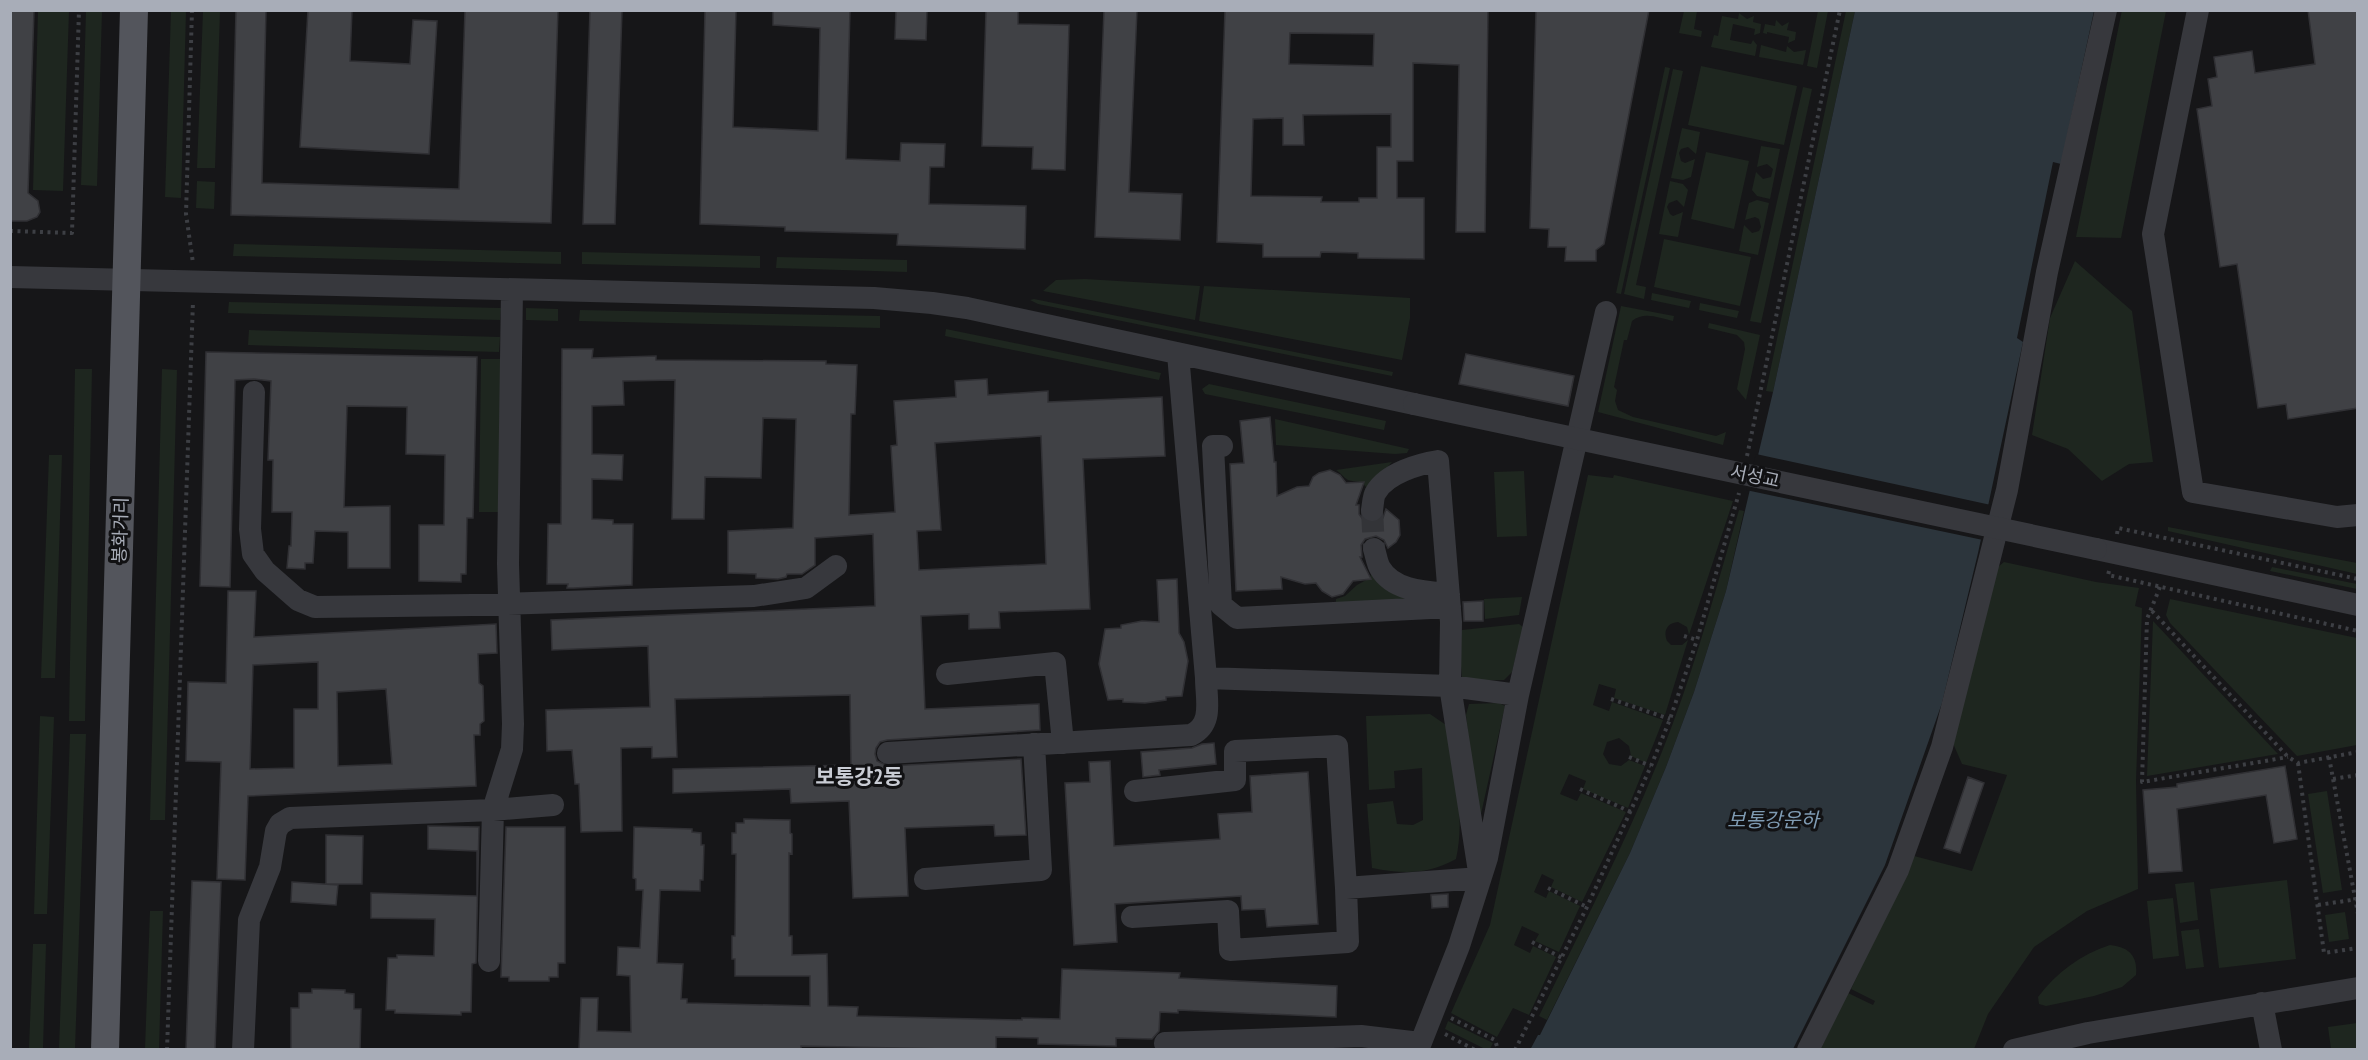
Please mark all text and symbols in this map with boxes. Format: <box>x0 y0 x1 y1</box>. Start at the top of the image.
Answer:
street label: 서성교 <box>1728 460 1782 492</box>
street label: 봉화거리 <box>107 496 133 564</box>
district label: 보통강2동 <box>815 763 903 790</box>
water label: 보통강운하 <box>1727 807 1822 833</box>

